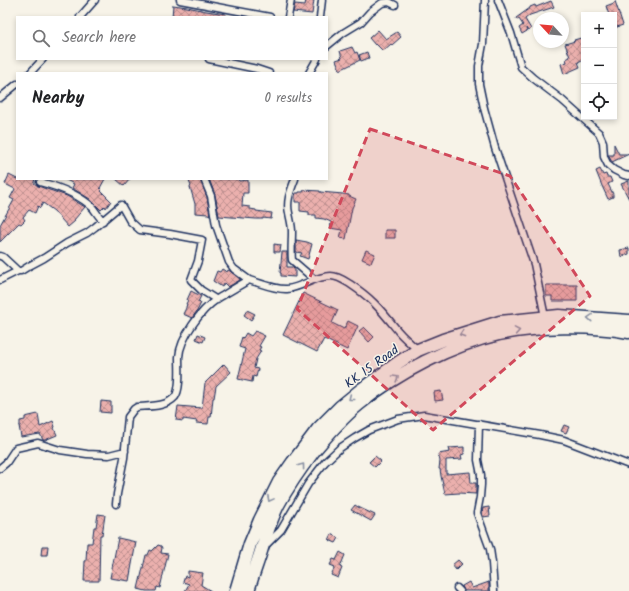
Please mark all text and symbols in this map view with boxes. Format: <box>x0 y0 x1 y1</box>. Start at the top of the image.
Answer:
north arrow <box>533 12 569 48</box>
map controls <box>581 12 617 120</box>
button: + <box>581 12 617 48</box>
search box <box>16 16 328 60</box>
text: Search here <box>62 26 136 50</box>
icon: search <box>30 27 52 49</box>
button: − <box>581 48 617 84</box>
button: locate <box>581 84 617 120</box>
text: Nearby <box>32 85 84 112</box>
text: 0 results <box>265 88 312 109</box>
one-way arrow <box>587 314 593 323</box>
one-way arrow <box>514 328 520 336</box>
one-way arrow <box>459 329 466 338</box>
street label: KK 15 Road <box>340 340 404 394</box>
one-way arrow <box>392 375 399 383</box>
one-way arrow <box>348 393 355 400</box>
one-way arrow <box>298 464 305 471</box>
one-way arrow <box>268 495 275 502</box>

